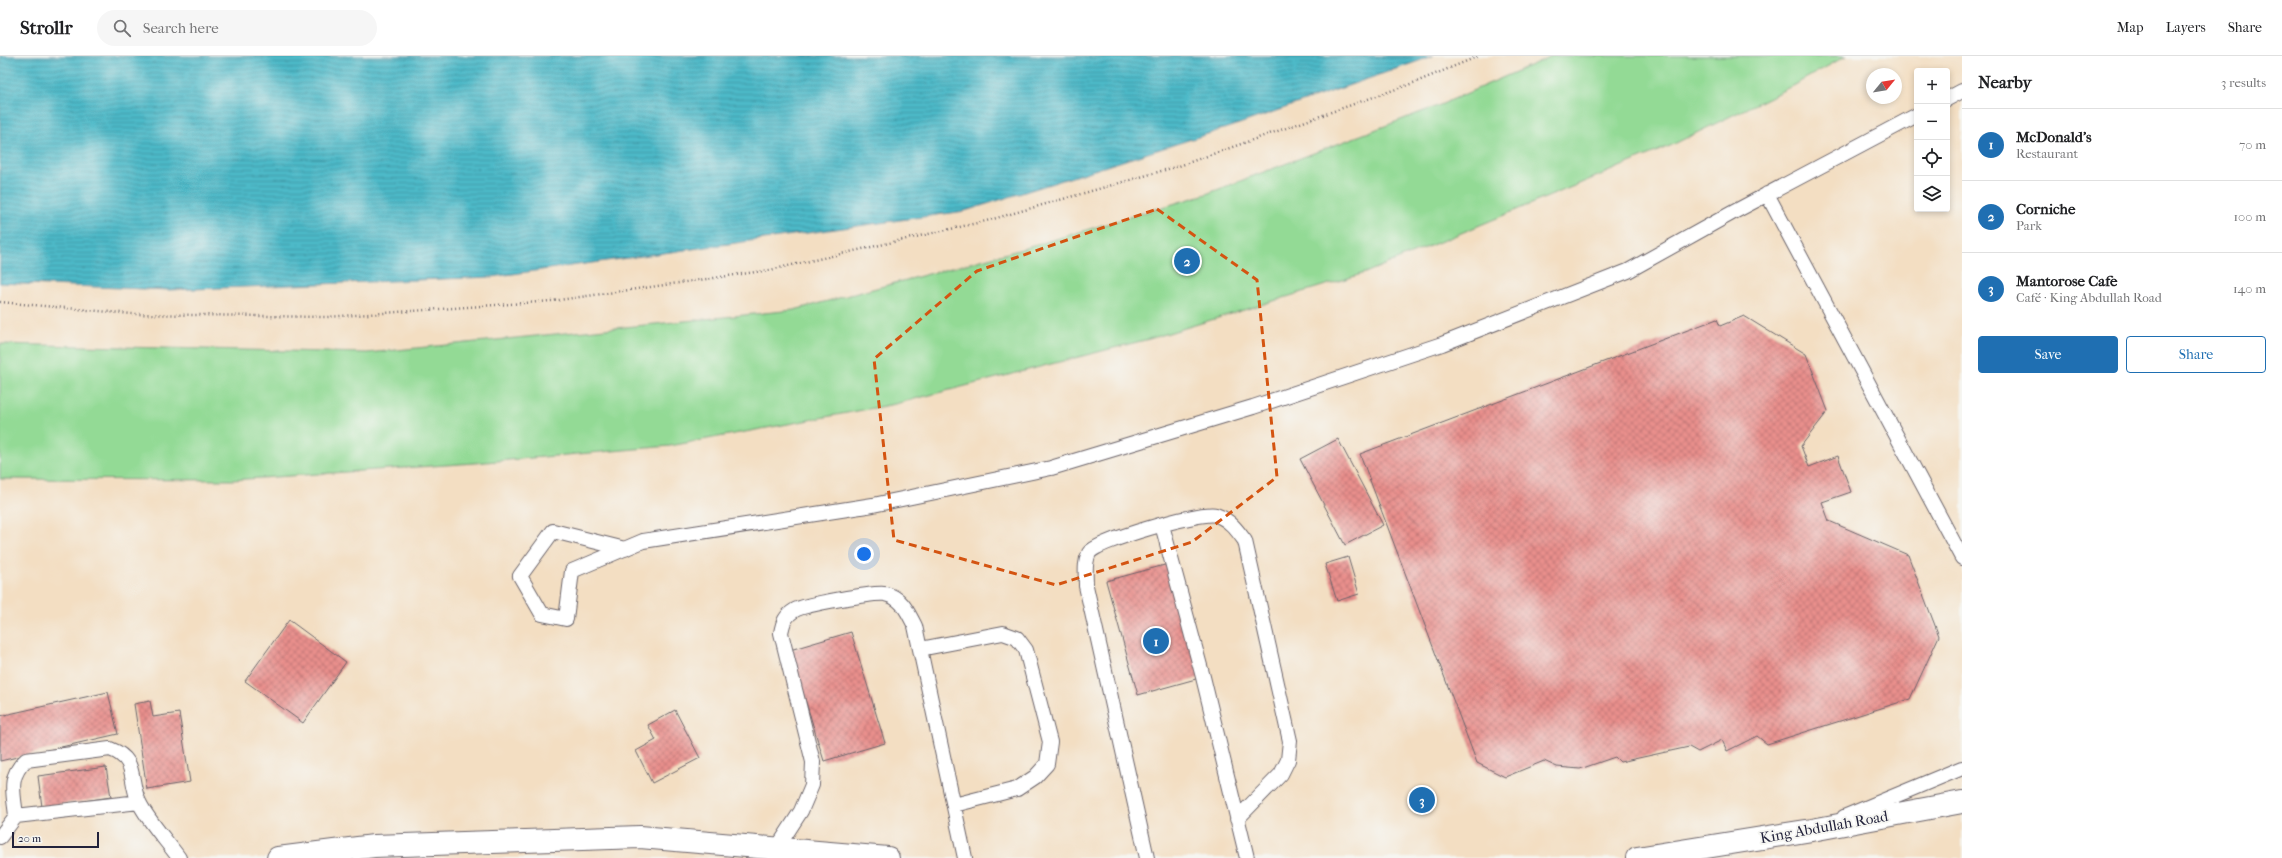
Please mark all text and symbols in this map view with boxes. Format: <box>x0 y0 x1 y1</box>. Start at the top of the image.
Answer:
search box <box>97 10 377 46</box>
text: Strollr <box>20 17 73 39</box>
icon: search <box>111 17 133 39</box>
text: Search here <box>143 19 219 37</box>
text: Map <box>2117 19 2144 36</box>
text: Layers <box>2166 19 2206 36</box>
text: Share <box>2228 19 2262 36</box>
north arrow <box>1866 68 1902 104</box>
map controls <box>1914 68 1950 212</box>
button: + <box>1914 68 1950 104</box>
text: Nearby <box>1978 72 2032 92</box>
text: 3 results <box>2221 75 2266 90</box>
button: − <box>1914 104 1950 140</box>
text: McDonald's <box>2016 128 2092 146</box>
text: 1 <box>1989 137 1993 152</box>
text: 70 m <box>2239 137 2266 152</box>
button: locate <box>1914 140 1950 176</box>
text: Restaurant <box>2016 146 2078 161</box>
button: layers <box>1914 176 1950 212</box>
text: Corniche <box>2016 200 2075 218</box>
text: 2 <box>1988 209 1994 224</box>
text: 100 m <box>2233 209 2266 224</box>
text: Park <box>2016 218 2042 233</box>
pin: 2 <box>1174 246 1200 276</box>
text: Mantorose Cafe <box>2016 272 2117 290</box>
text: 3 <box>1988 281 1994 296</box>
text: 140 m <box>2233 281 2266 296</box>
text: Café · King Abdullah Road <box>2016 290 2162 305</box>
button: Save <box>1978 336 2118 373</box>
button: Share <box>2126 336 2266 373</box>
your location <box>854 544 874 564</box>
pin: 1 <box>1143 626 1169 656</box>
pin: 3 <box>1409 785 1435 815</box>
street label: King Abdullah Road <box>1759 807 1890 847</box>
scale bar <box>12 830 99 849</box>
text: 20 m <box>18 832 41 845</box>

